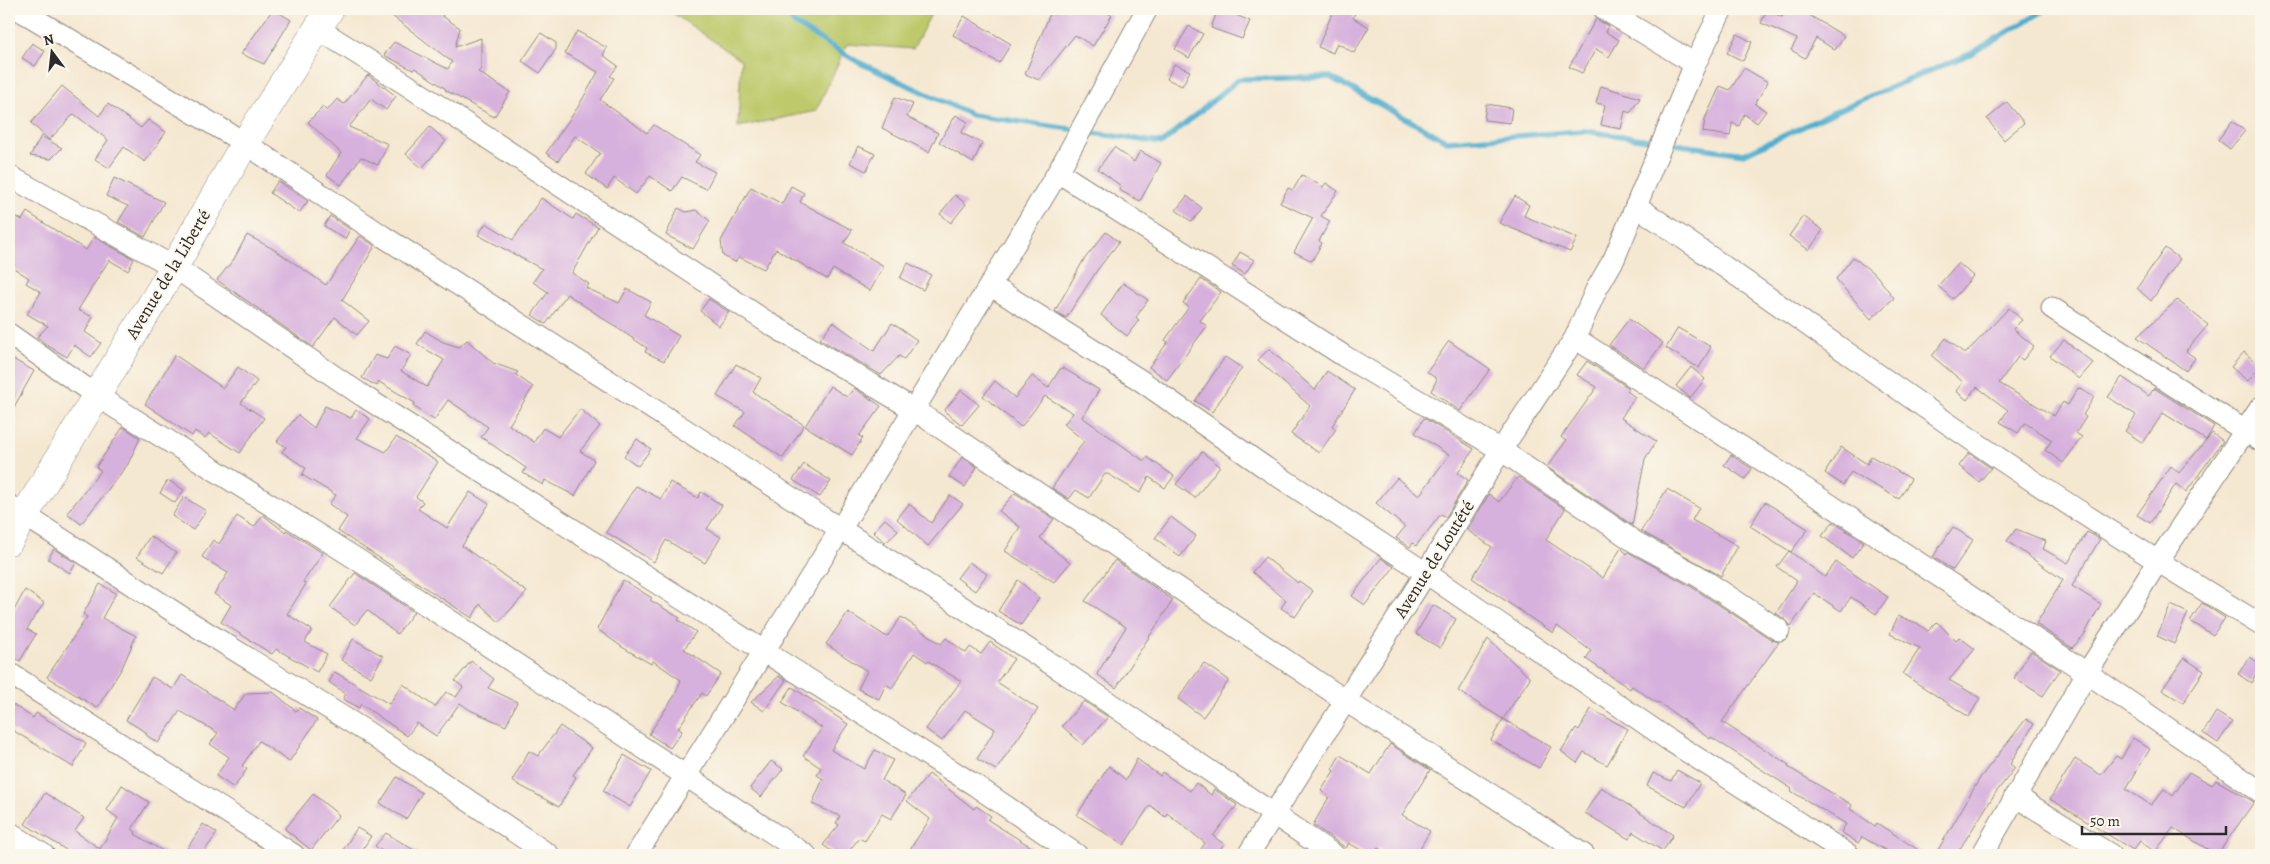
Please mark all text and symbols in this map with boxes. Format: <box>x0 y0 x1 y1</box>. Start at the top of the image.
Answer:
north arrow <box>28 28 78 78</box>
text: N <box>41 29 56 50</box>
street label: Avenue de la Liberté <box>119 205 216 344</box>
street label: Avenue de Loutété <box>1388 496 1480 623</box>
scale bar <box>2082 804 2226 836</box>
text: 50 m <box>2090 811 2120 831</box>

